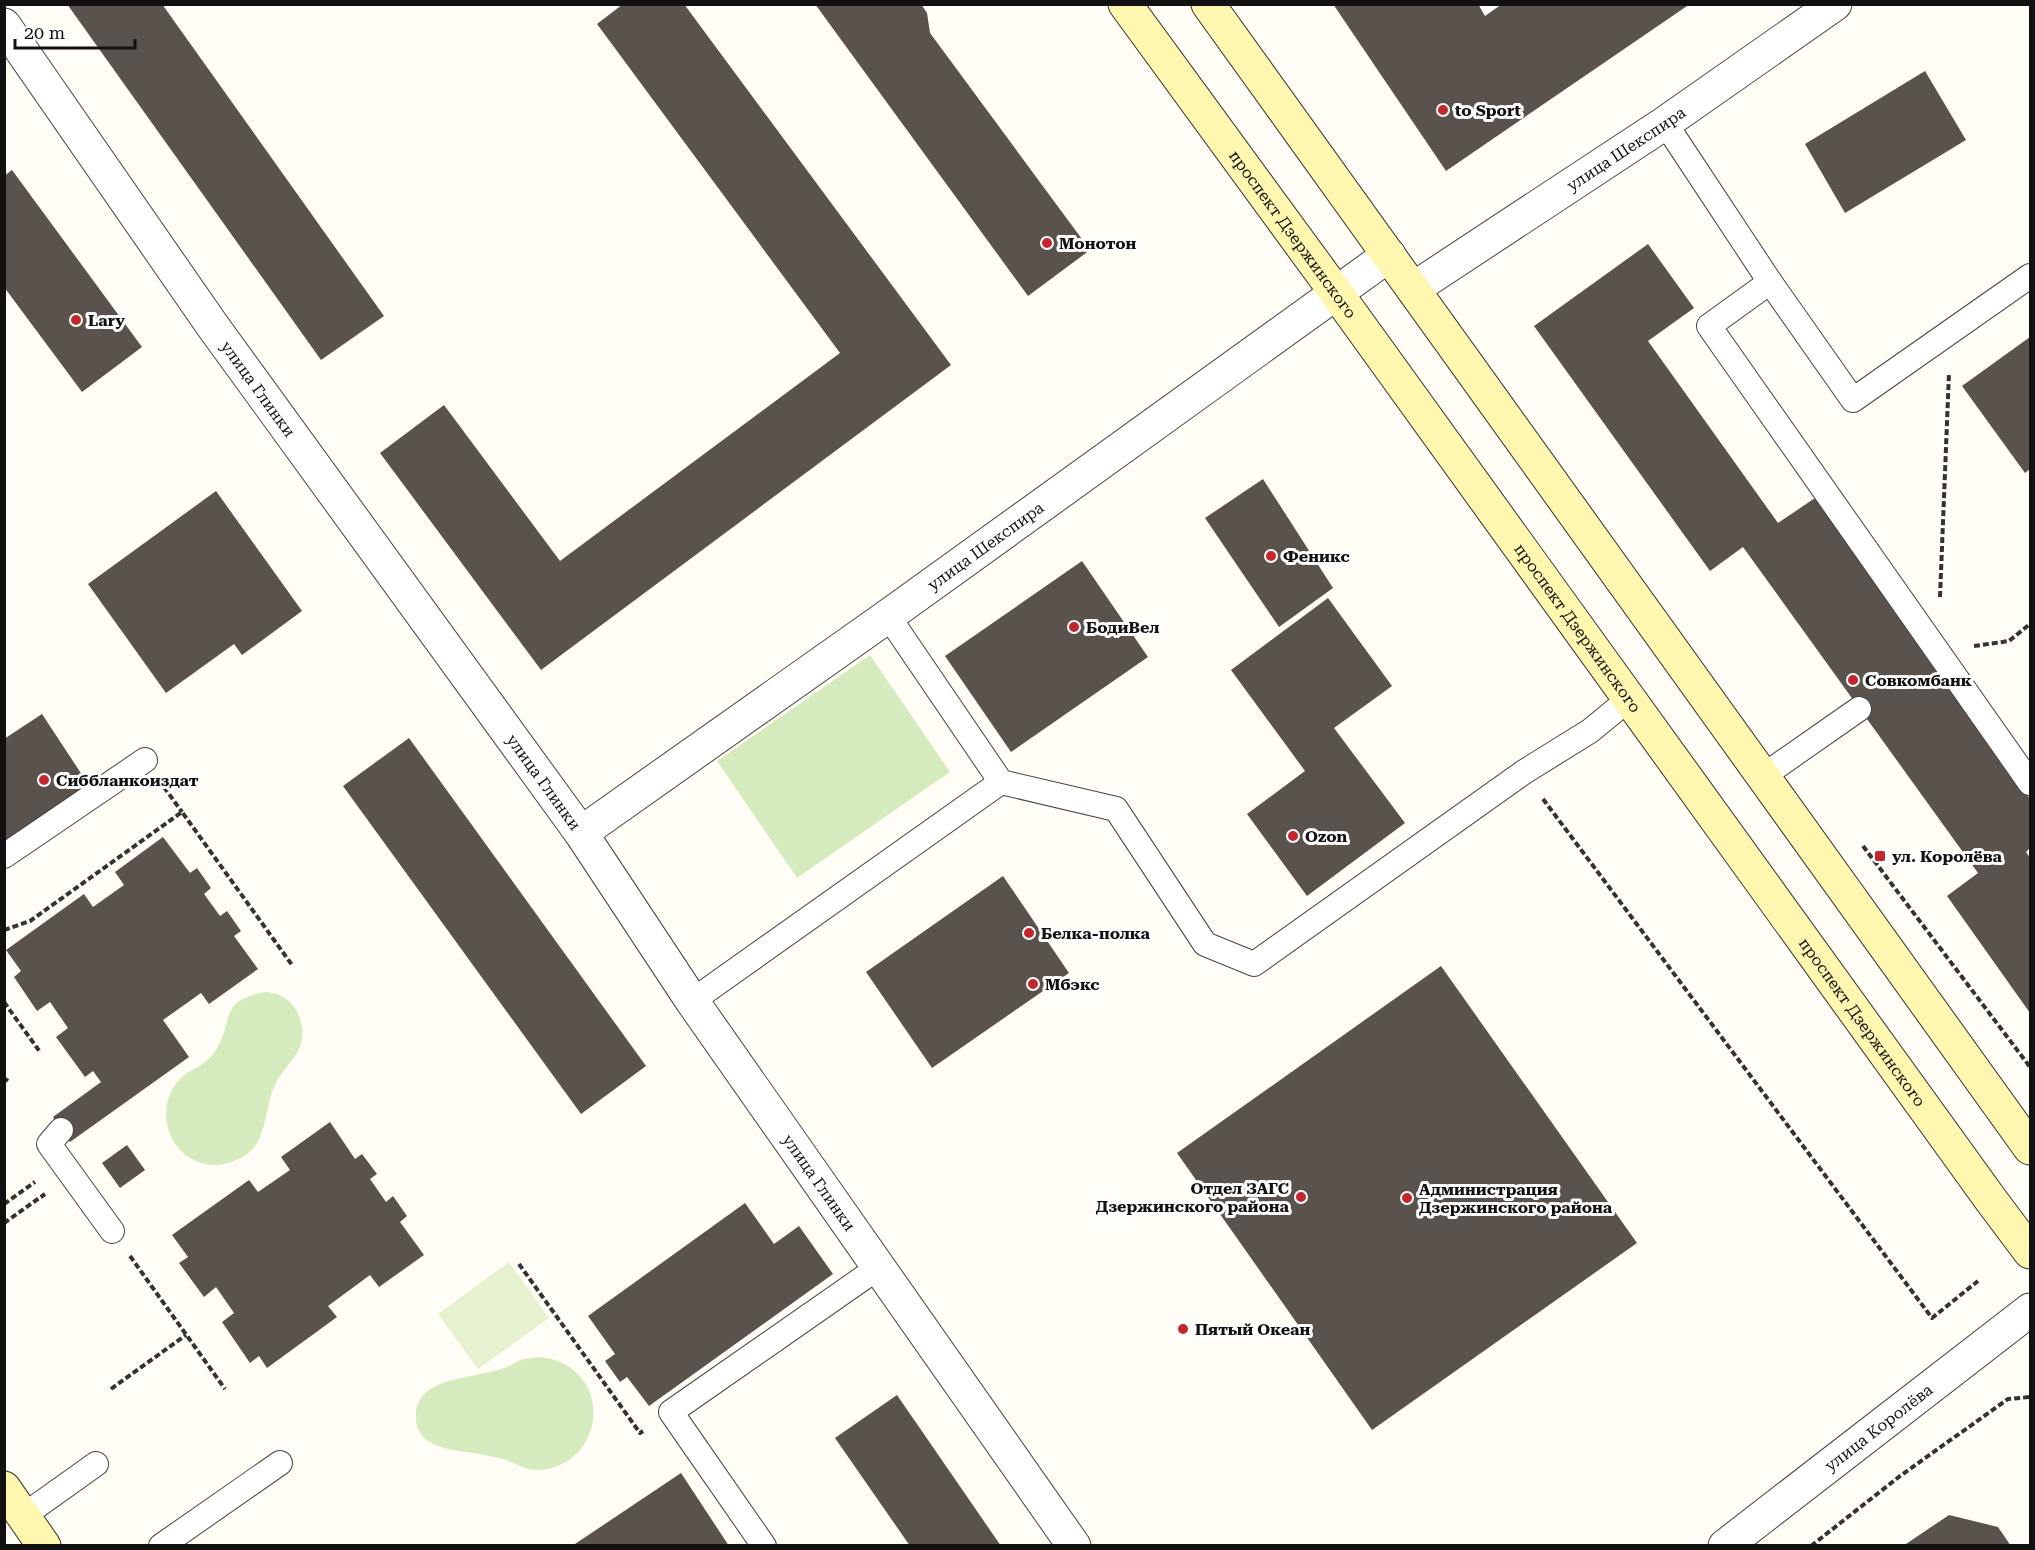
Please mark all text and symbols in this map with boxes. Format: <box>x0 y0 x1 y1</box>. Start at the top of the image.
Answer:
scale bar <box>15 12 135 50</box>
text: 20 m <box>24 22 65 43</box>
place label: to Sport <box>1455 101 1521 120</box>
street label: улица Шекспира <box>1563 102 1689 195</box>
marker: to Sport <box>1436 103 1450 117</box>
street label: проспект Дзержинского <box>1225 146 1361 322</box>
place label: Монотон <box>1059 234 1137 253</box>
marker: Монотон <box>1040 236 1054 250</box>
place label: Lary <box>88 311 125 330</box>
marker: Lary <box>69 313 83 327</box>
street label: улица Глинки <box>217 337 300 441</box>
street label: улица Шекспира <box>924 497 1047 594</box>
street label: проспект Дзержинского <box>1511 540 1645 716</box>
place label: Феникс <box>1283 547 1350 566</box>
marker: Феникс <box>1264 549 1278 563</box>
place label: БодиВел <box>1086 618 1159 637</box>
marker: БодиВел <box>1067 620 1081 634</box>
place label: Совкомбанк <box>1865 671 1972 690</box>
marker: Совкомбанк <box>1846 673 1860 687</box>
street label: улица Глинки <box>503 730 585 834</box>
place label: Сиббланкоиздат <box>56 771 199 790</box>
marker: Сиббланкоиздат <box>37 773 51 787</box>
place label: Ozon <box>1305 827 1348 846</box>
marker: Ozon <box>1286 829 1300 843</box>
place label: ул. Королёва <box>1892 847 2003 866</box>
marker: ул. Королёва <box>1873 849 1887 863</box>
place label: Белка-полка <box>1041 924 1151 943</box>
marker: Белка-полка <box>1022 926 1036 940</box>
street label: проспект Дзержинского <box>1795 934 1930 1110</box>
place label: Мбэкс <box>1045 975 1100 994</box>
marker: Мбэкс <box>1026 977 1040 991</box>
street label: улица Глинки <box>779 1130 860 1235</box>
place label: Отдел ЗАГС Дзержинского района <box>1096 1179 1290 1216</box>
place label: Администрация Дзержинского района <box>1419 1180 1613 1217</box>
marker: Отдел ЗАГС Дзержинского района <box>1294 1190 1308 1204</box>
marker: Администрация Дзержинского района <box>1400 1191 1414 1205</box>
place label: Пятый Океан <box>1195 1320 1310 1339</box>
marker: Пятый Океан <box>1176 1322 1190 1336</box>
street label: улица Королёва <box>1821 1379 1936 1475</box>

